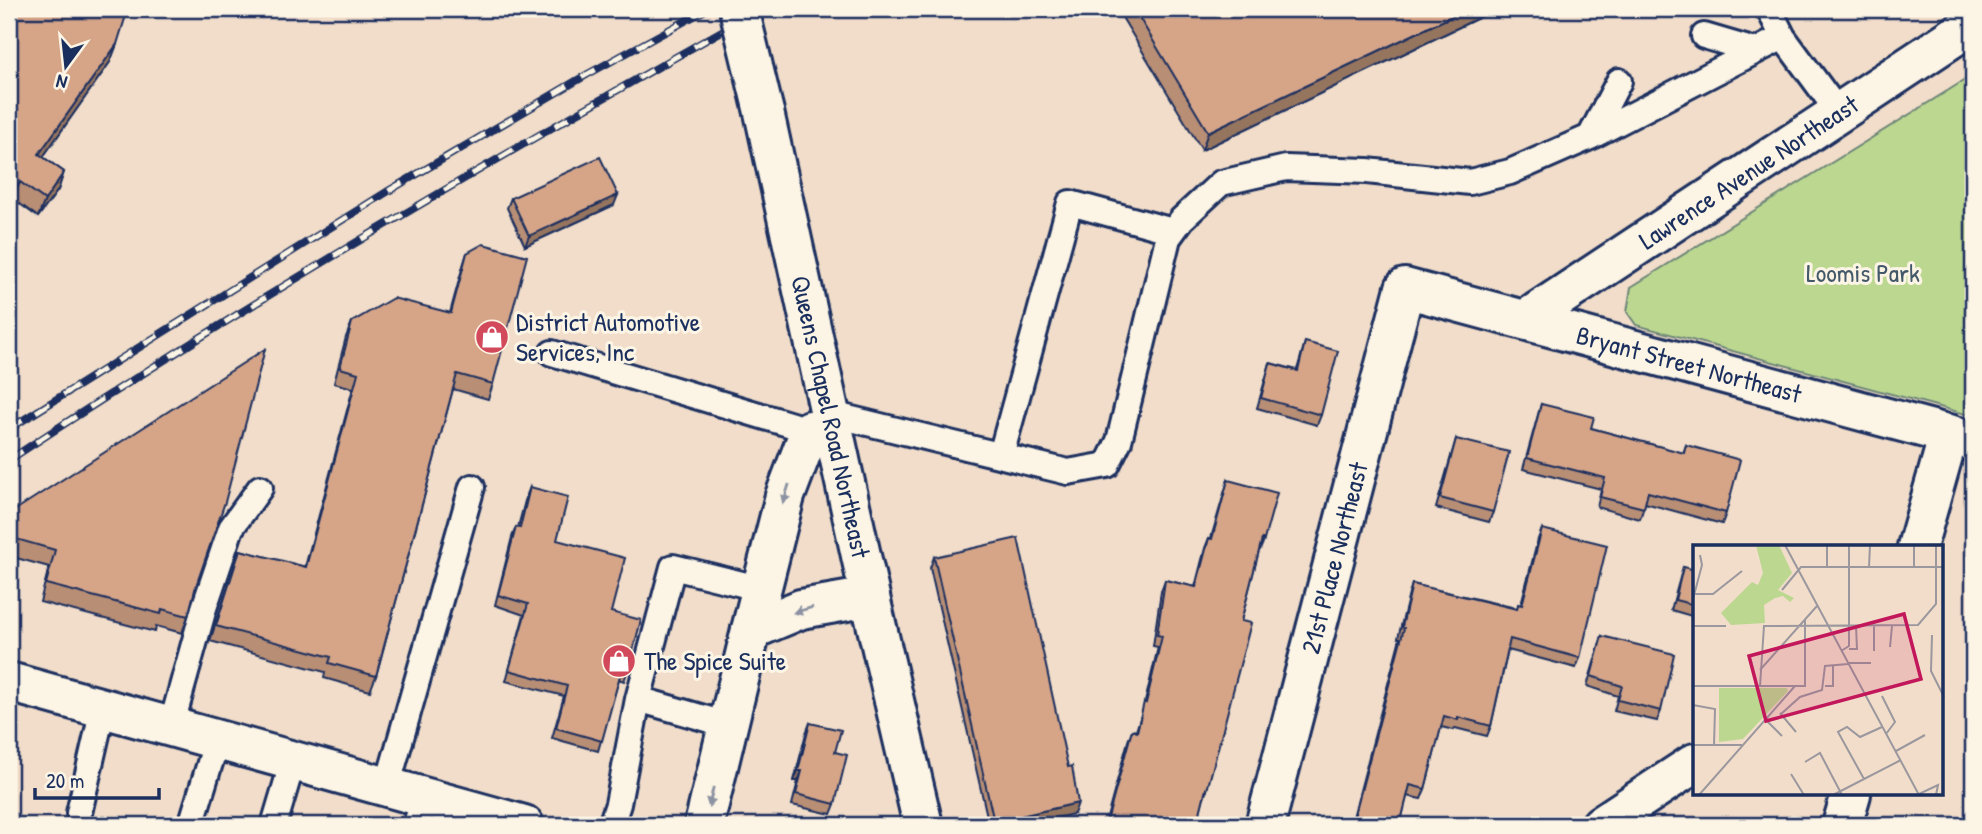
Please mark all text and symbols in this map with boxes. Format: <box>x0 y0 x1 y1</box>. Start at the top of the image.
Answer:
north arrow <box>32 32 102 102</box>
text: N <box>53 69 70 96</box>
street label: Lawrence Avenue Northeast <box>1632 86 1866 257</box>
park label: Loomis Park <box>1806 255 1920 290</box>
street label: Queens Chapel Road Northeast <box>783 272 879 562</box>
place label: District Automotive Services, Inc <box>516 304 700 369</box>
street label: Bryant Street Northeast <box>1573 317 1806 411</box>
shop icon: District Automotive Services, Inc <box>473 318 511 356</box>
street label: 21st Place Northeast <box>1292 457 1376 657</box>
one-way arrow <box>781 484 791 505</box>
inset map <box>1693 545 1944 796</box>
one-way arrow <box>792 605 813 615</box>
shop icon: The Spice Suite <box>600 642 638 680</box>
place label: The Spice Suite <box>644 643 786 678</box>
scale bar <box>35 757 159 801</box>
text: 20 m <box>46 766 84 795</box>
one-way arrow <box>705 786 716 808</box>

